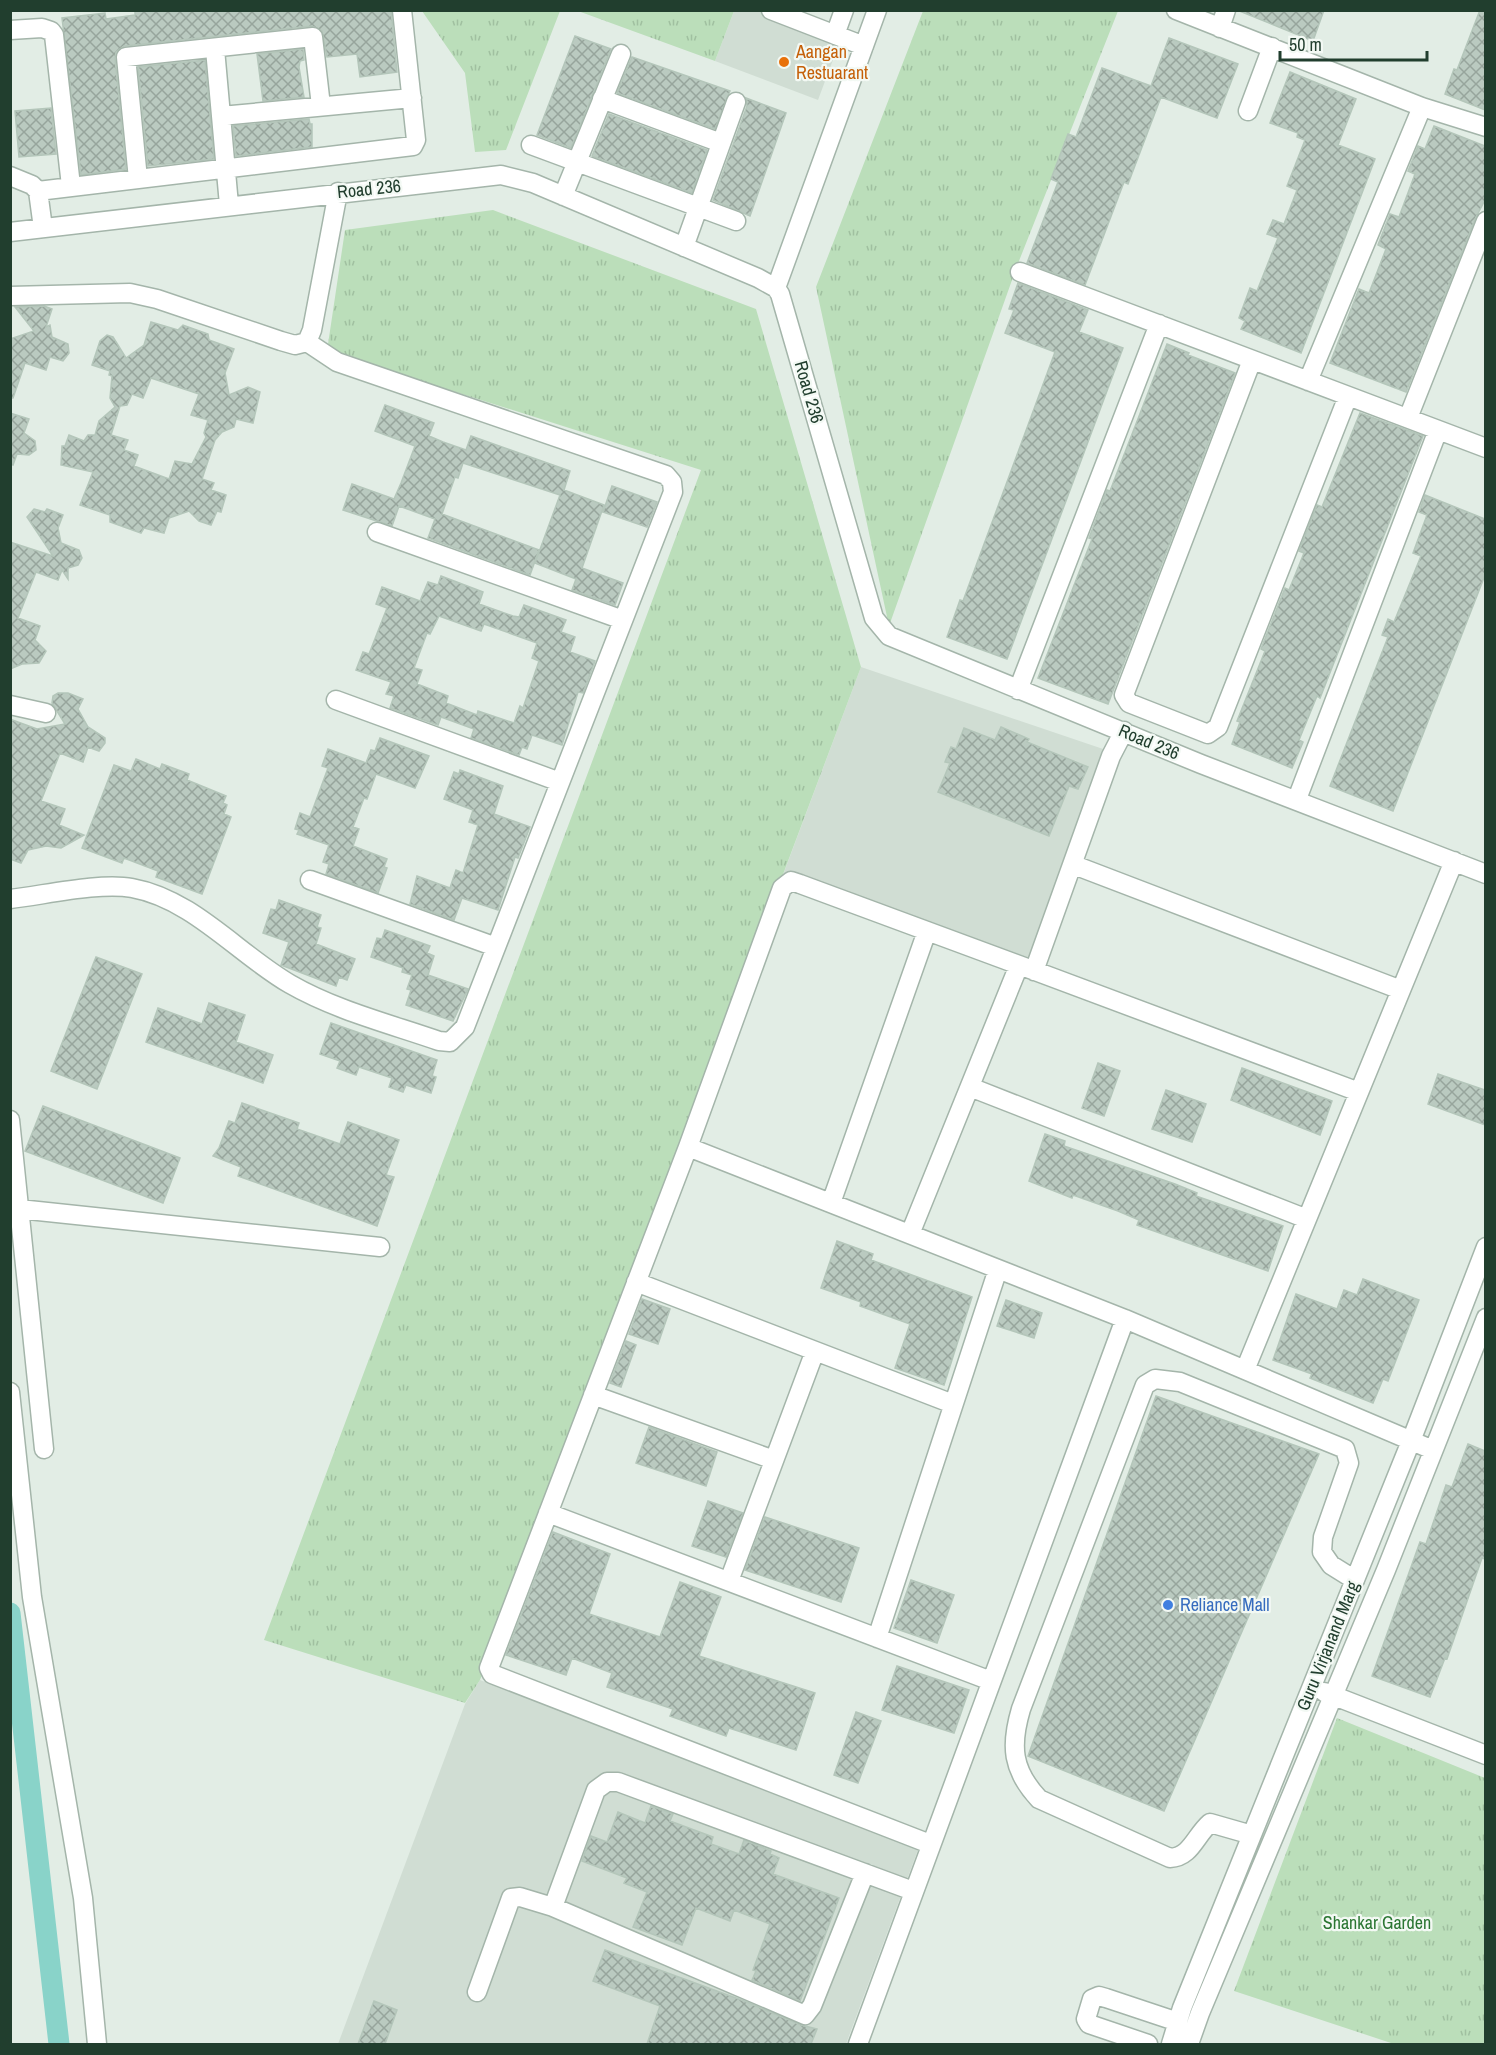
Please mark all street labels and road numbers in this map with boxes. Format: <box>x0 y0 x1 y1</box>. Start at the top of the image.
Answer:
street label: Road 236 <box>336 173 402 204</box>
street label: Road 236 <box>789 358 830 426</box>
street label: Road 236 <box>1115 718 1184 766</box>
street label: Guru Virjanand Marg <box>1290 1577 1365 1714</box>

